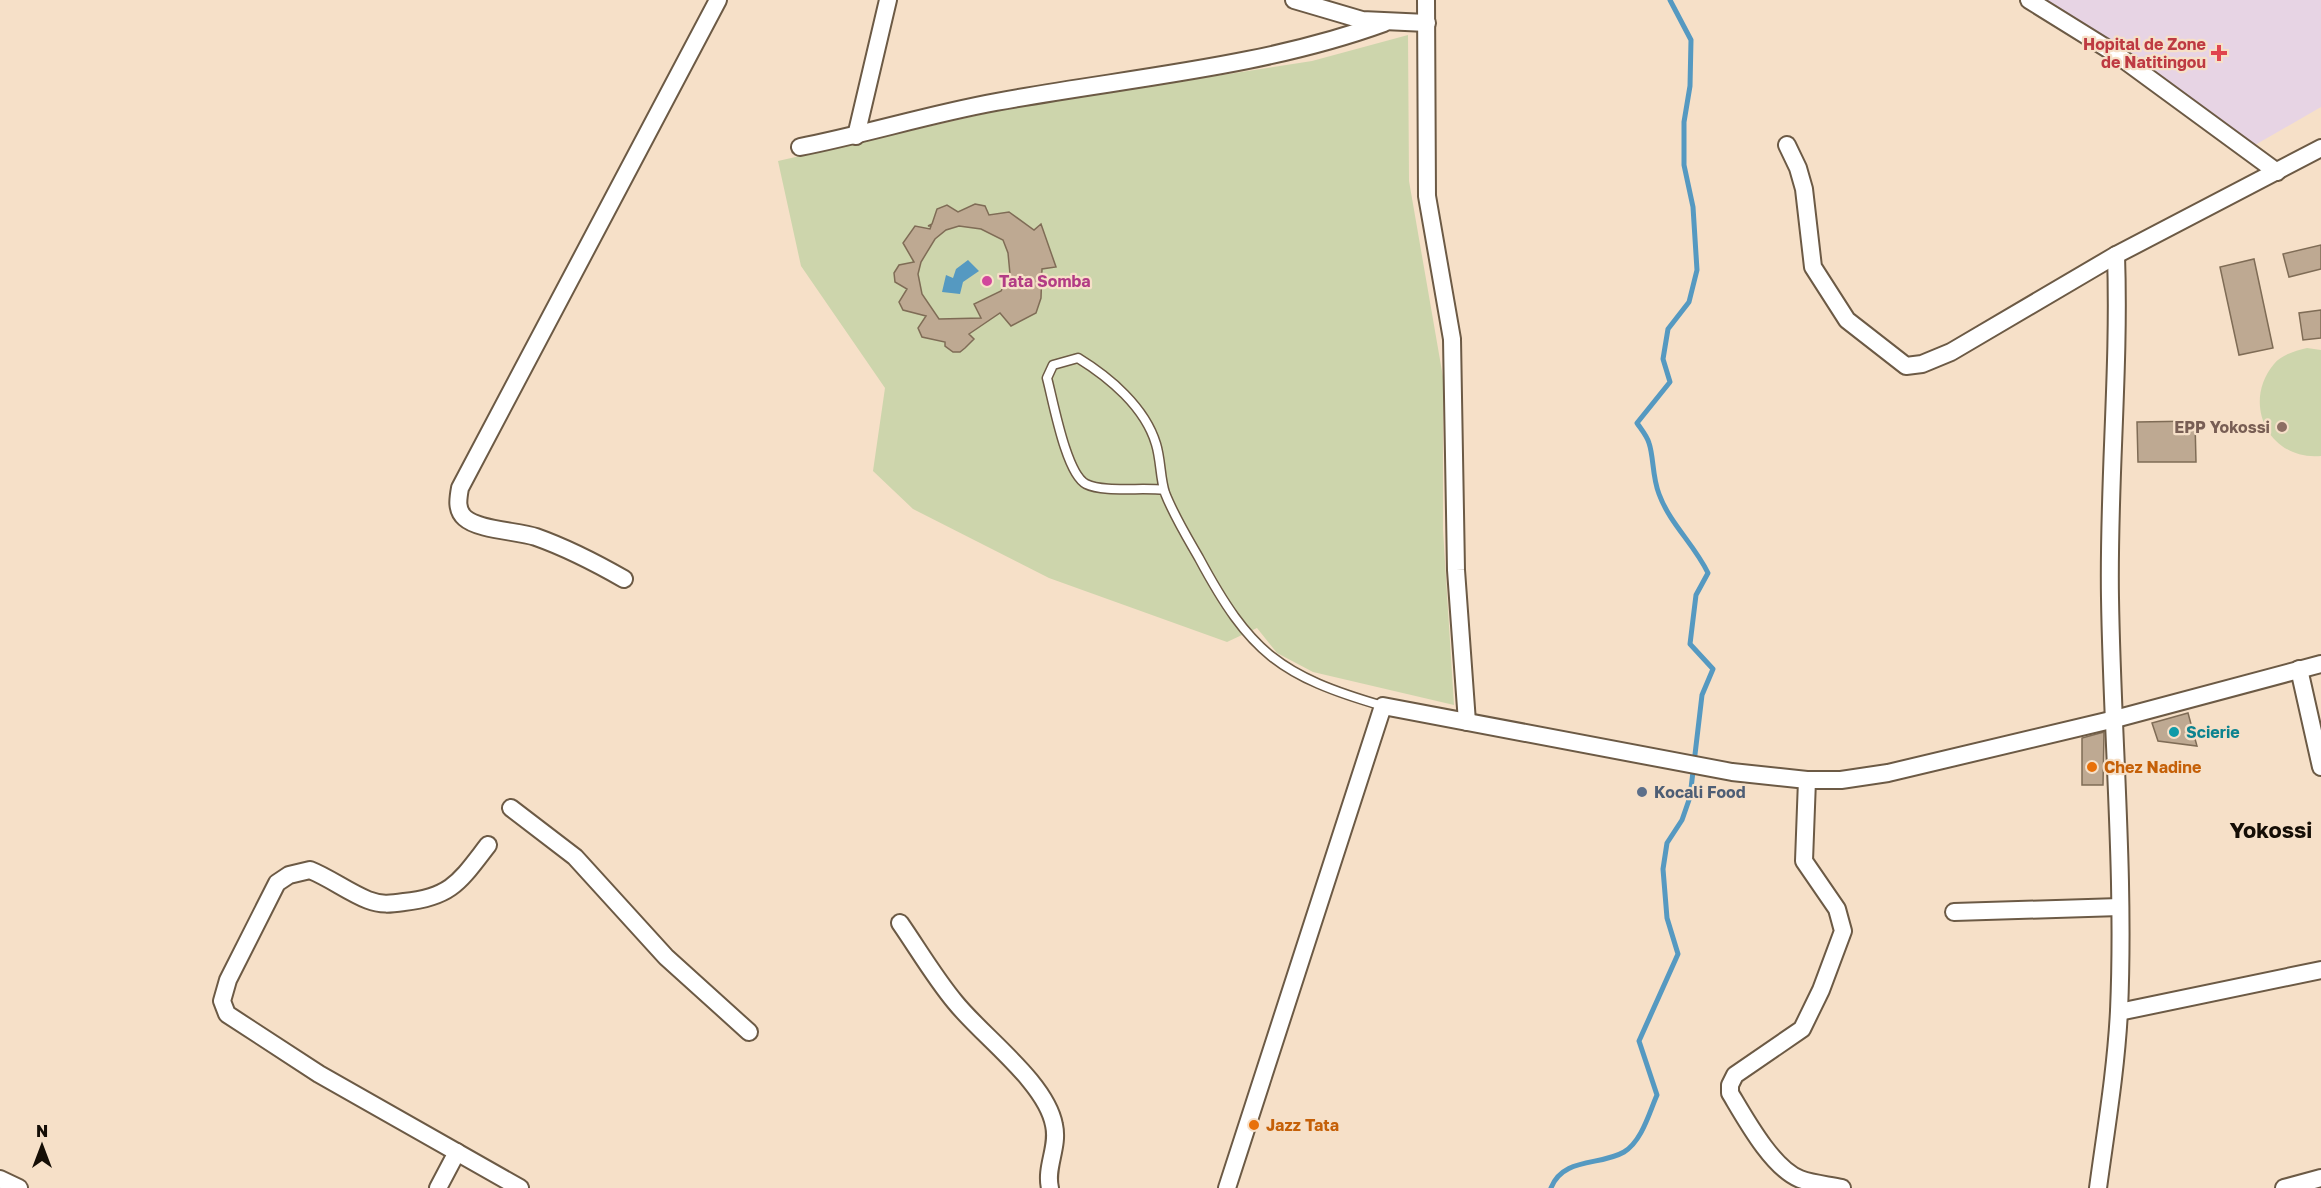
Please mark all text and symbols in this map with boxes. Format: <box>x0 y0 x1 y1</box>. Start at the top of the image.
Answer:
place label: Hopital de Zone de Natitingou <box>2083 34 2206 72</box>
marker: Hopital de Zone de Natitingou <box>2210 44 2228 62</box>
place label: Tata Somba <box>999 271 1091 291</box>
marker: Tata Somba <box>980 274 994 288</box>
place label: EPP Yokossi <box>2174 417 2270 437</box>
marker: EPP Yokossi <box>2275 420 2289 434</box>
place label: Scierie <box>2186 722 2240 742</box>
marker: Scierie <box>2167 725 2181 739</box>
place label: Chez Nadine <box>2104 757 2201 777</box>
marker: Chez Nadine <box>2085 760 2099 774</box>
place label: Kocali Food <box>1654 782 1746 802</box>
marker: Kocali Food <box>1635 785 1649 799</box>
district label: Yokossi <box>2230 816 2312 843</box>
place label: Jazz Tata <box>1266 1115 1339 1135</box>
north arrow <box>12 1116 72 1176</box>
marker: Jazz Tata <box>1247 1118 1261 1132</box>
text: N <box>36 1121 48 1141</box>

